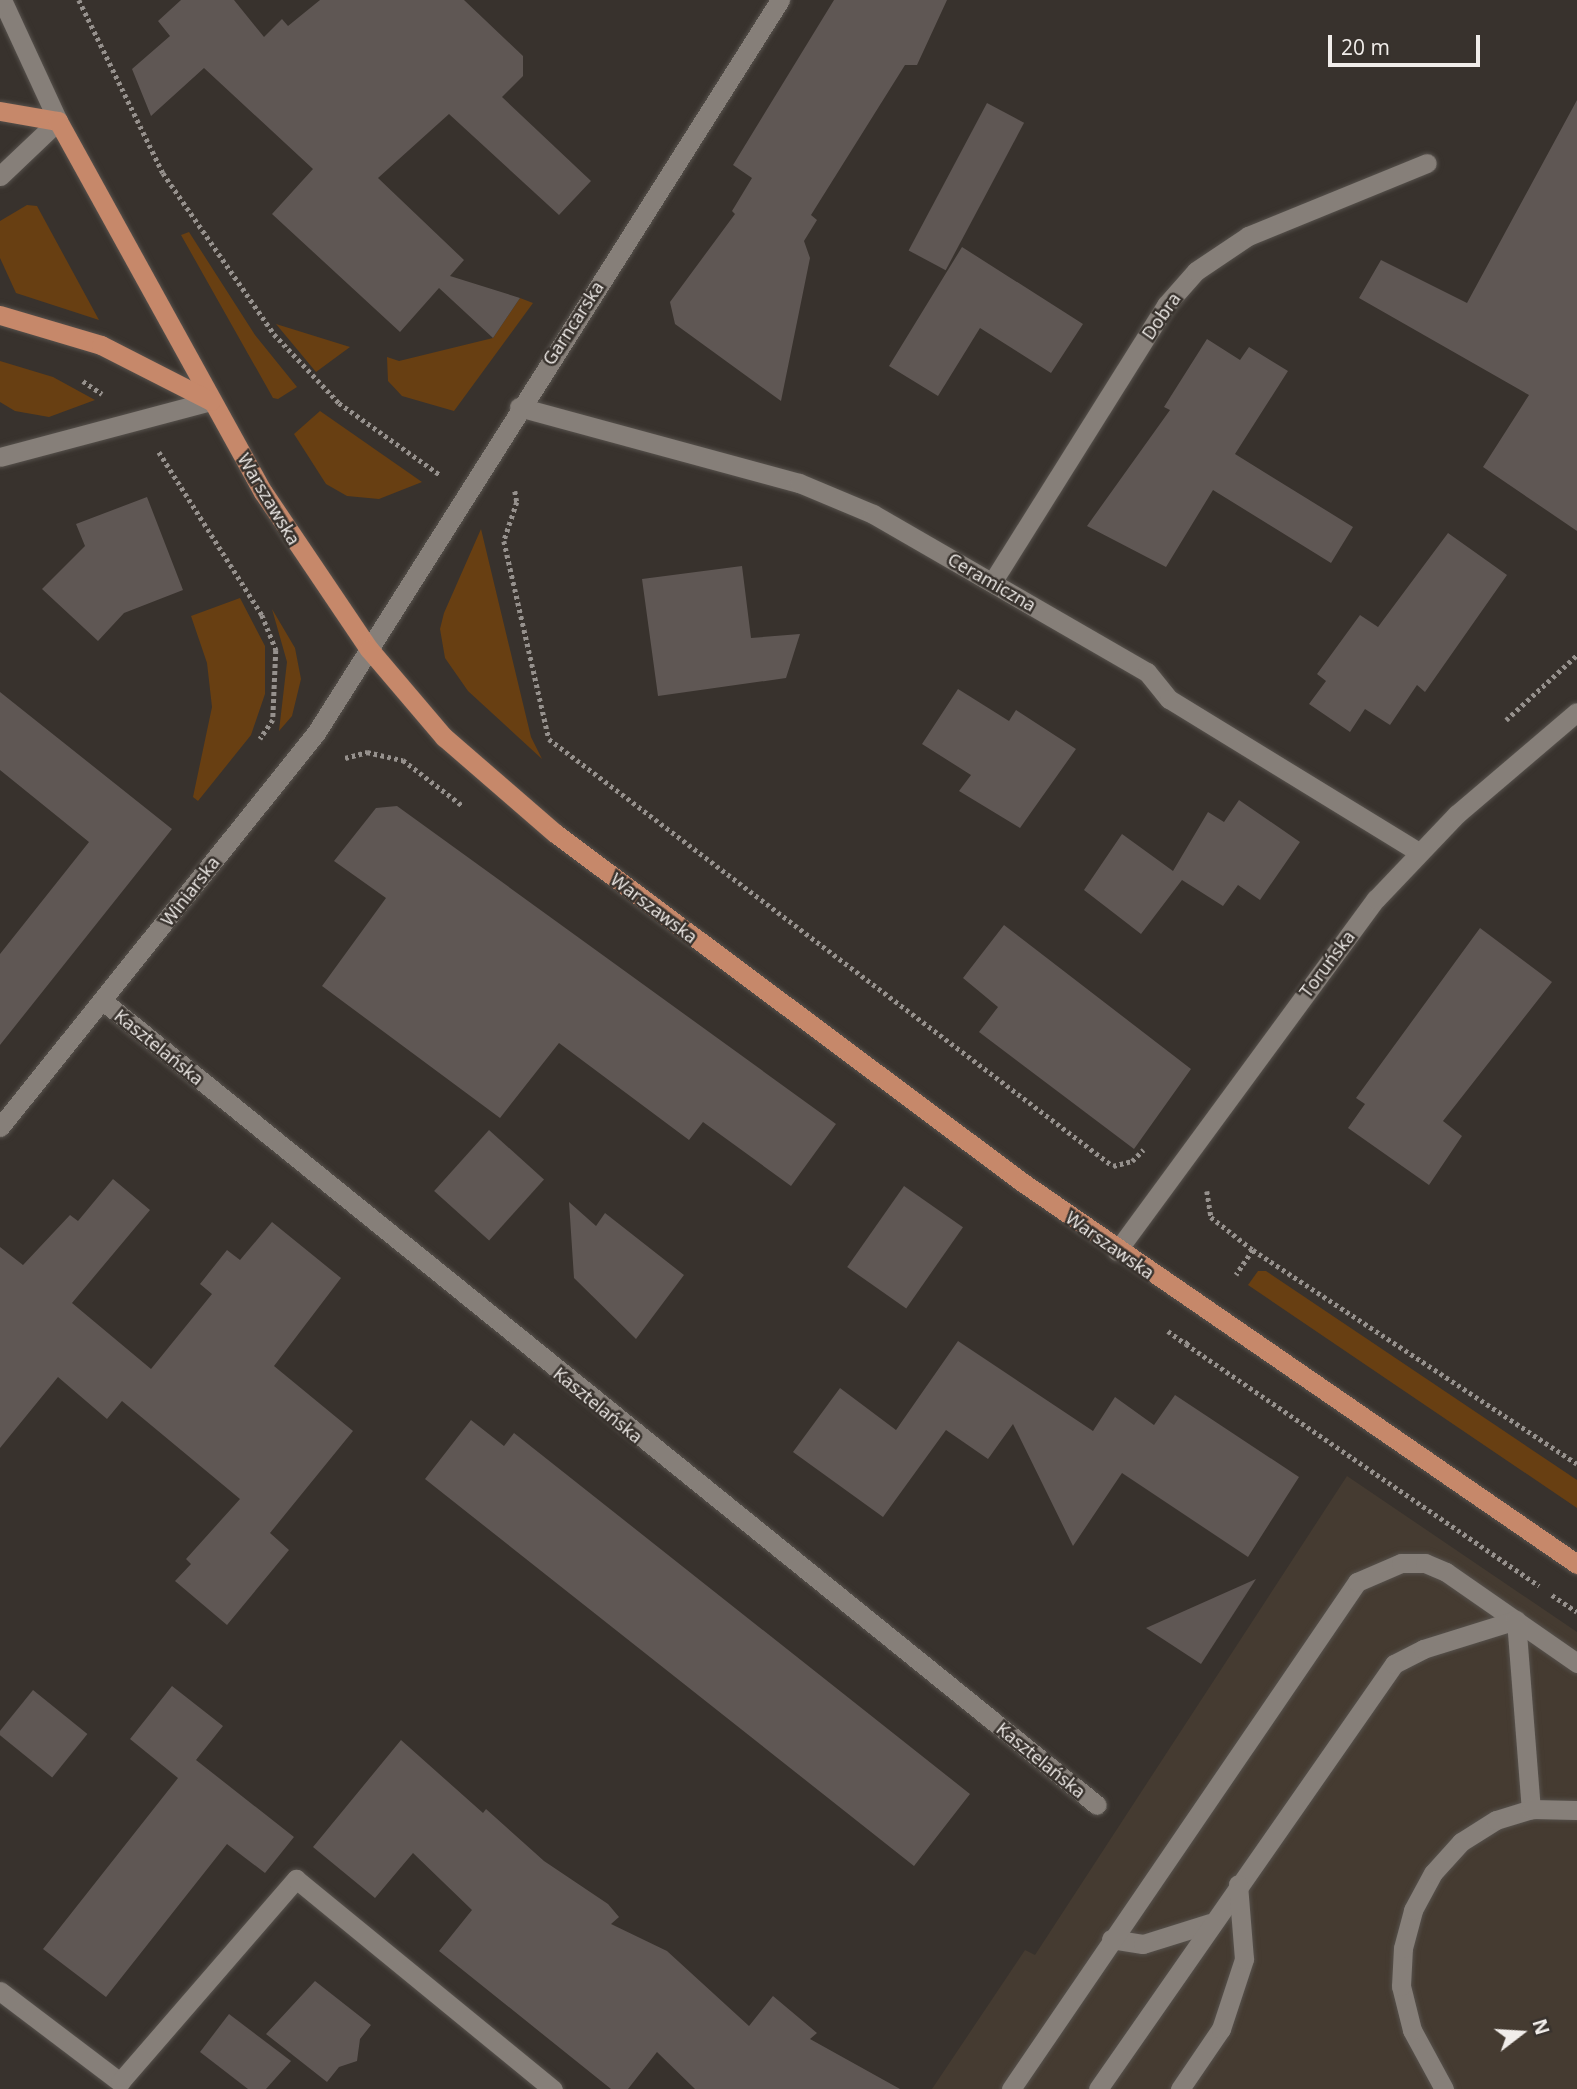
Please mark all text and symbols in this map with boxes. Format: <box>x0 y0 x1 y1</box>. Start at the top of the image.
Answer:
scale bar <box>1332 21 1484 65</box>
text: 20 m <box>1341 33 1390 61</box>
street label: Garncarska <box>538 277 608 369</box>
street label: Dobra <box>1137 288 1185 344</box>
street label: Warszawska <box>233 449 305 549</box>
street label: Ceramiczna <box>944 548 1040 616</box>
street label: Winiarska <box>156 852 224 930</box>
street label: Warszawska <box>606 868 702 948</box>
street label: Toruńska <box>1295 926 1359 1002</box>
street label: Kasztelańska <box>110 1005 208 1089</box>
street label: Warszawska <box>1062 1207 1158 1283</box>
street label: Kasztelańska <box>549 1363 647 1447</box>
street label: Kasztelańska <box>992 1718 1090 1802</box>
north arrow <box>1486 1998 1556 2068</box>
text: N <box>1526 2016 1556 2038</box>

